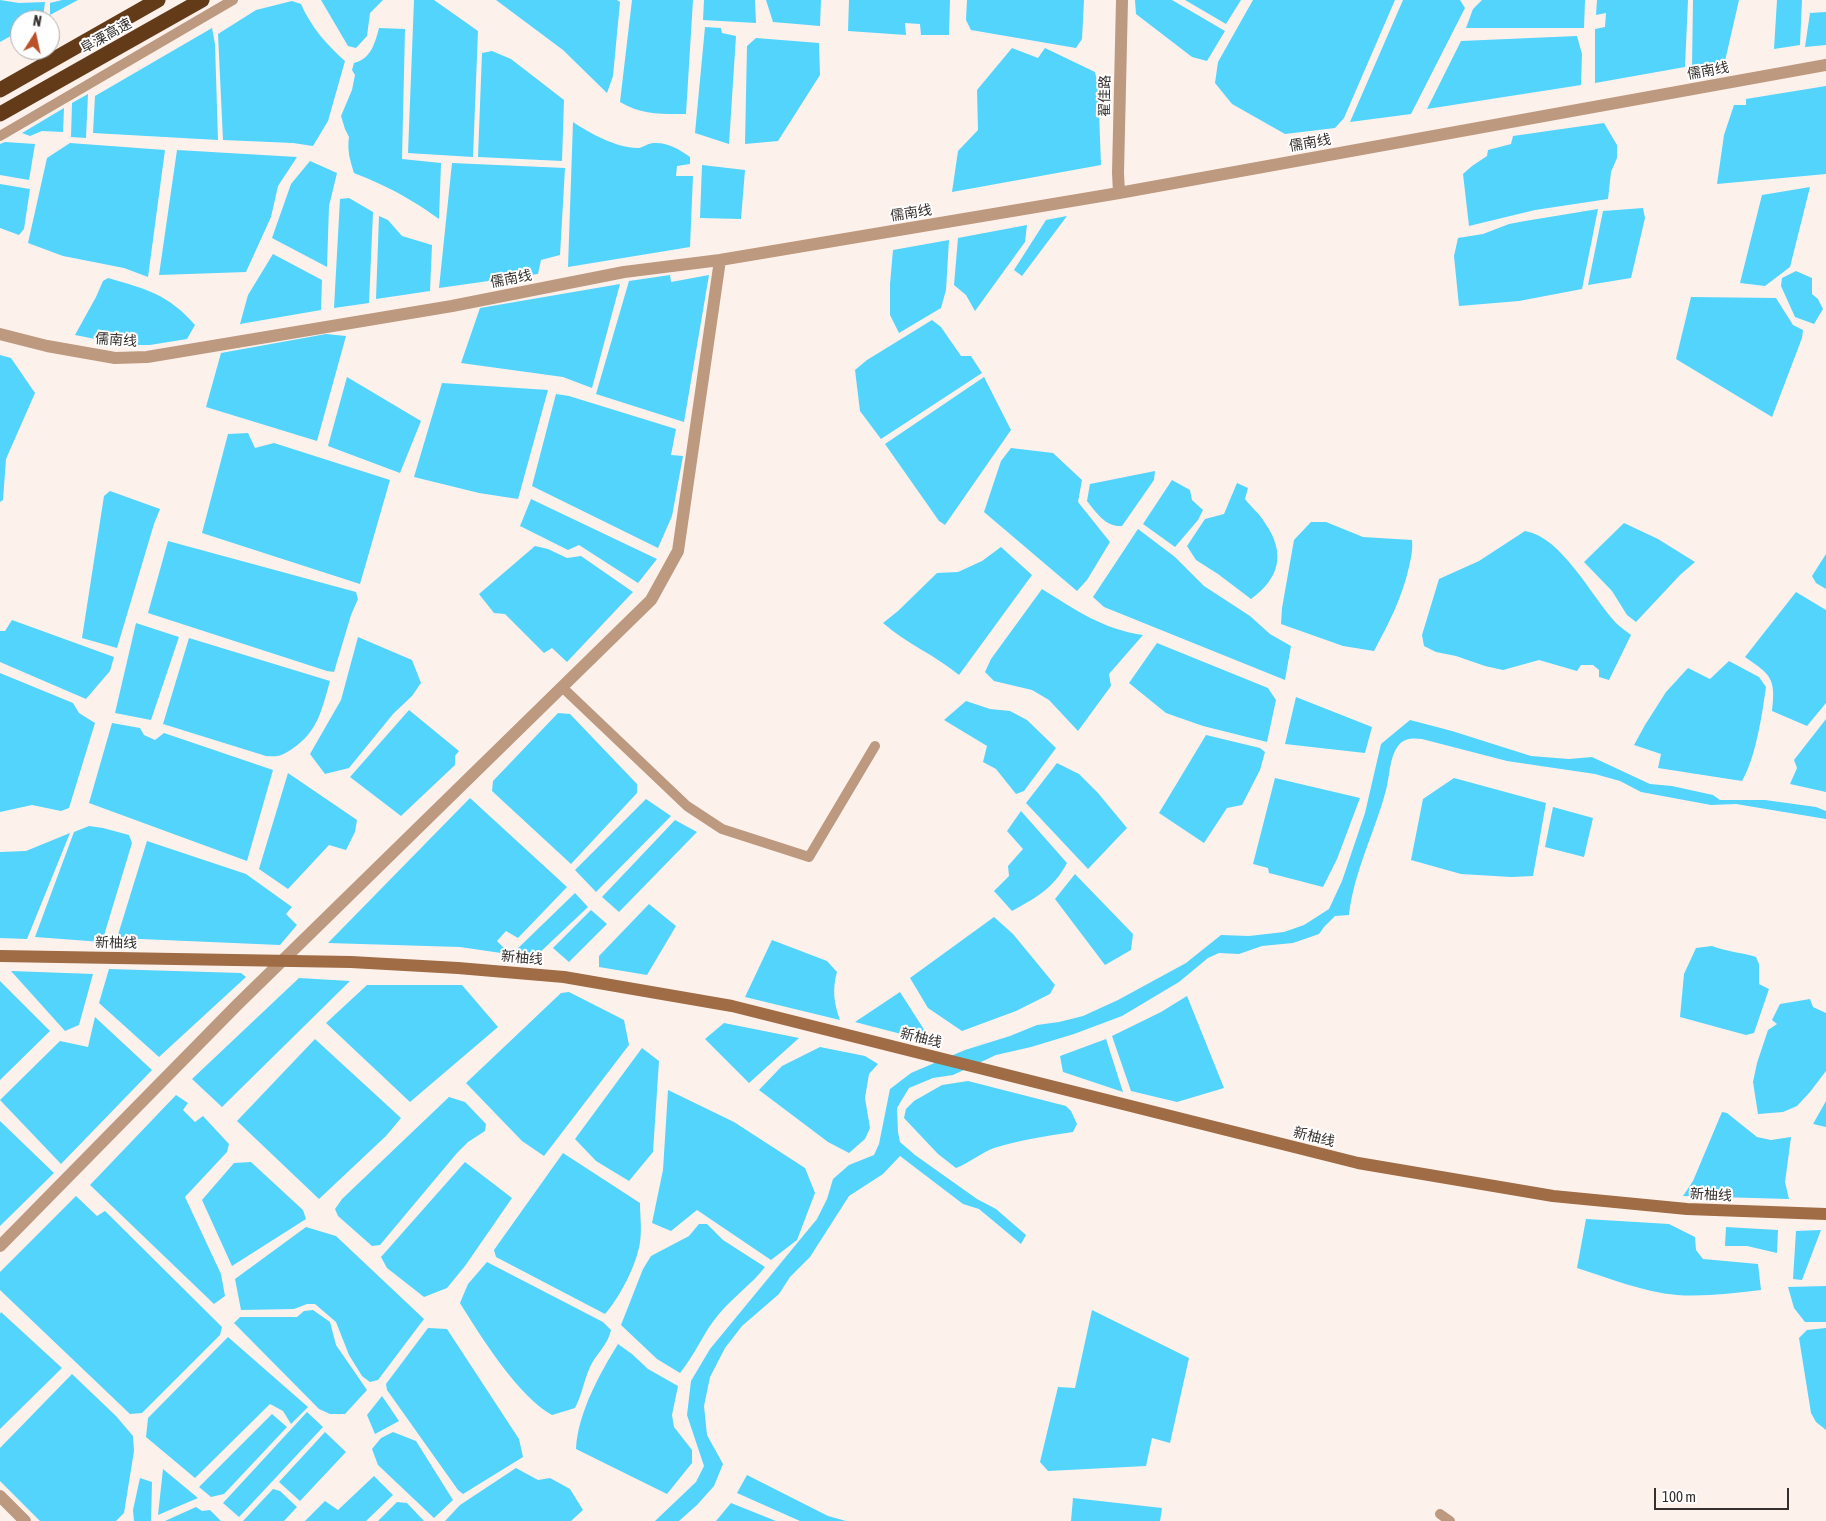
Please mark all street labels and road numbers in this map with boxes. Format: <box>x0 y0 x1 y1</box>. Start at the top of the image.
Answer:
street label: 阜溧高速 <box>77 15 135 57</box>
street label: 儒南线 <box>1686 59 1730 83</box>
street label: 翟佳路 <box>1096 75 1114 117</box>
street label: 儒南线 <box>1288 131 1332 155</box>
street label: 儒南线 <box>889 201 933 225</box>
street label: 儒南线 <box>489 267 533 291</box>
street label: 儒南线 <box>94 330 138 350</box>
street label: 新柚线 <box>95 934 137 952</box>
street label: 新柚线 <box>500 948 544 968</box>
street label: 新柚线 <box>899 1025 943 1051</box>
street label: 新柚线 <box>1292 1124 1336 1150</box>
street label: 新柚线 <box>1690 1186 1732 1204</box>

